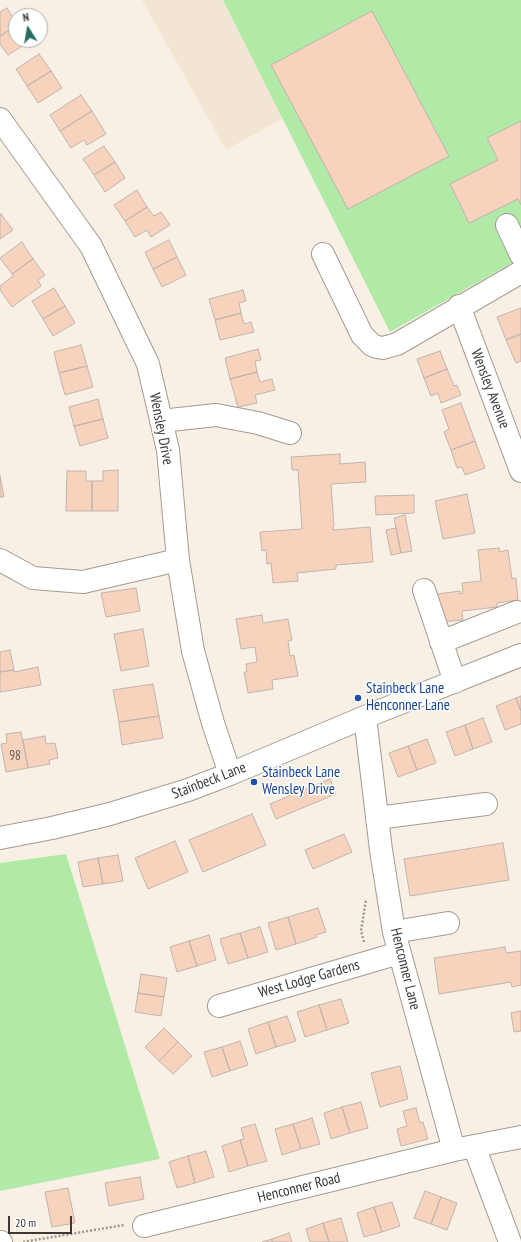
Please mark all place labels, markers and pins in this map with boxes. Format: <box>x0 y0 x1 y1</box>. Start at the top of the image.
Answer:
place label: Stainbeck Lane Henconner Lane <box>366 680 450 715</box>
marker: Stainbeck Lane Henconner Lane <box>353 693 363 703</box>
place label: Stainbeck Lane Wensley Drive <box>262 764 340 799</box>
marker: Stainbeck Lane Wensley Drive <box>249 777 259 787</box>

